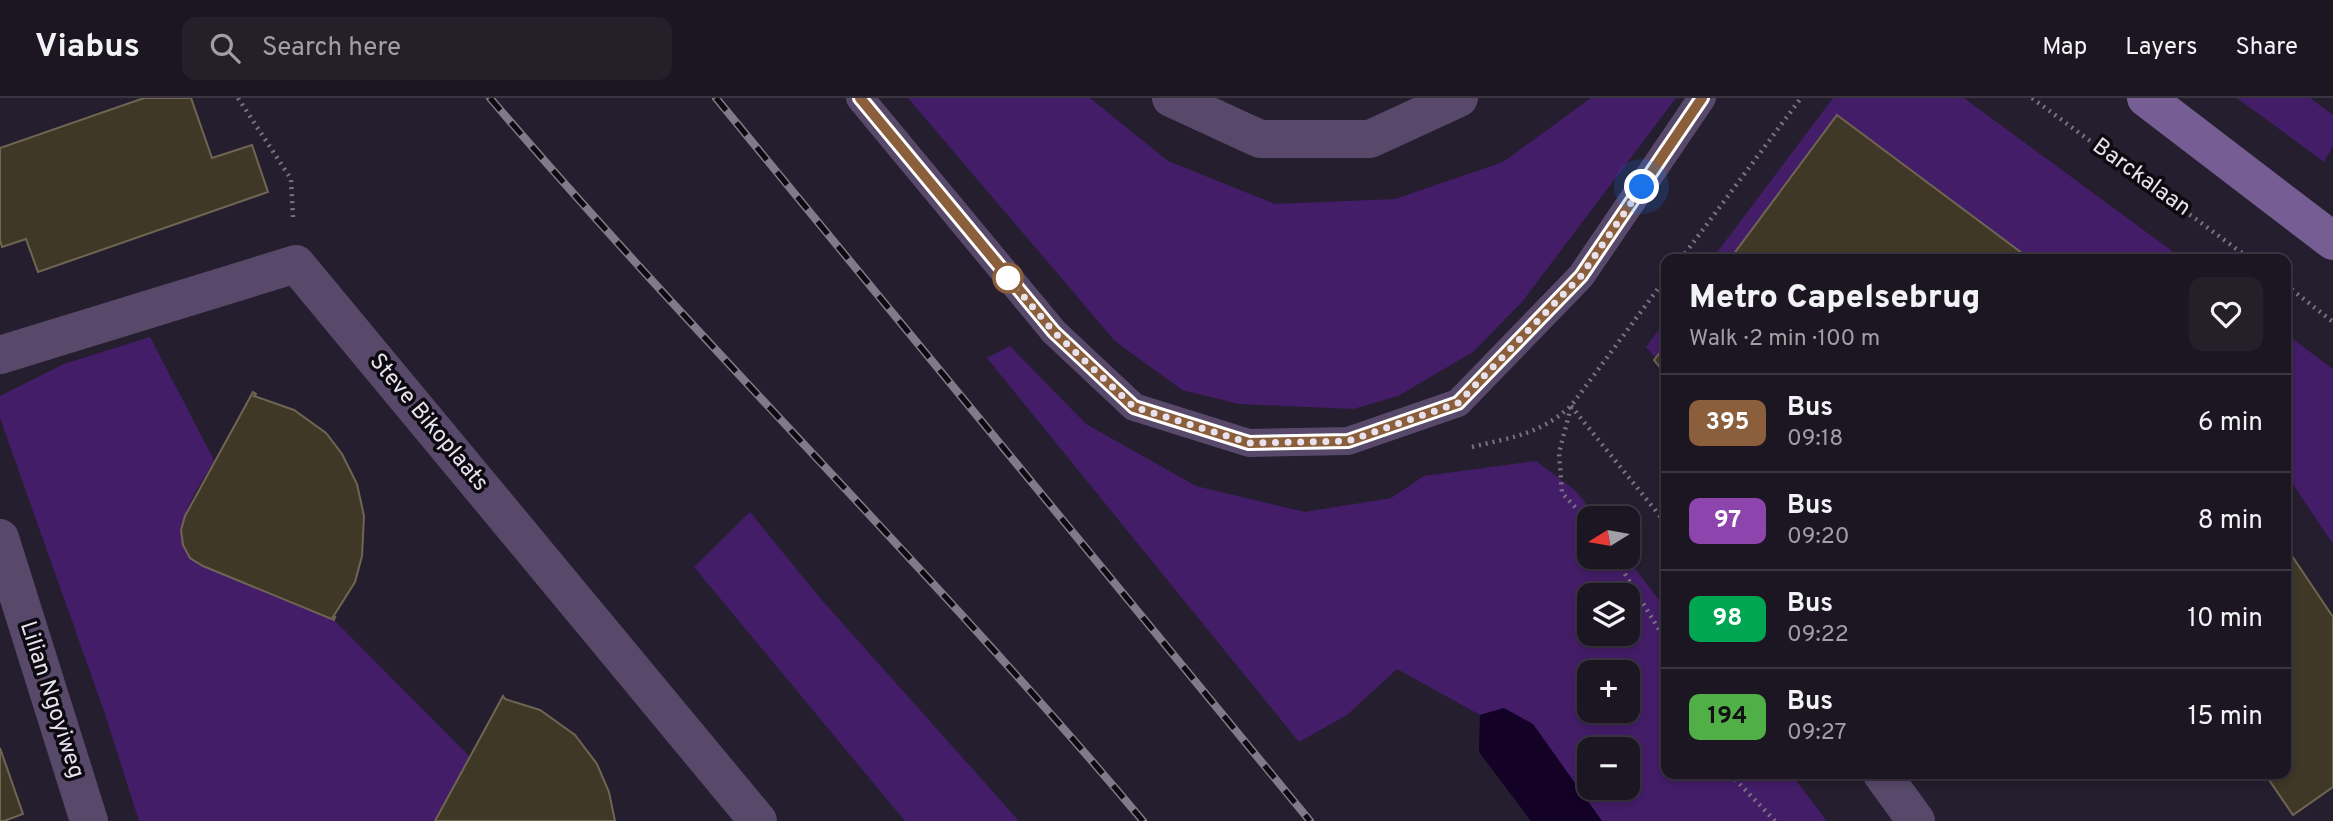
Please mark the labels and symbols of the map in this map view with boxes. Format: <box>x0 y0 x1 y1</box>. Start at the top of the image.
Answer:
street label: Barckalaan <box>2086 133 2196 223</box>
your location <box>1624 169 1659 204</box>
unlabelled marker <box>993 263 1023 293</box>
street label: Steve Bikoplaats <box>362 348 494 498</box>
north arrow <box>1577 506 1640 569</box>
street label: Lilian Ngoyiweg <box>12 618 90 782</box>

